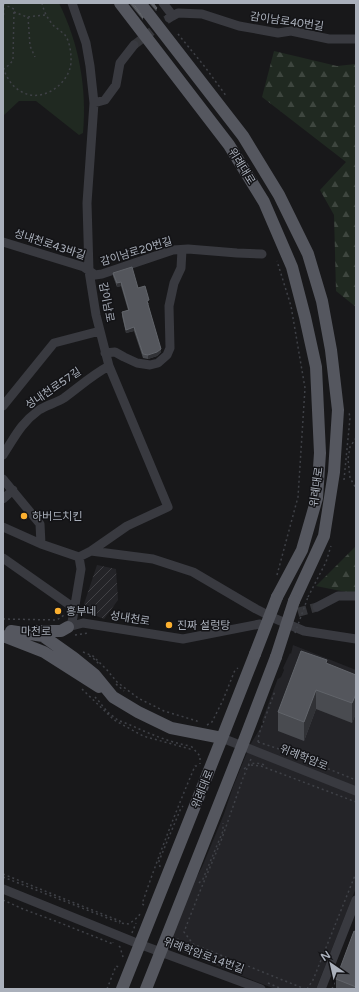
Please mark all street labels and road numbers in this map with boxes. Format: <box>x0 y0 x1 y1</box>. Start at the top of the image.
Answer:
street label: 감이남로40번길 <box>249 10 325 33</box>
street label: 위례대로 <box>225 146 258 187</box>
street label: 성내천로43바길 <box>12 227 87 262</box>
street label: 감이남로20번길 <box>99 234 174 269</box>
street label: 감이남로 <box>96 281 117 323</box>
street label: 성내천로57길 <box>23 365 84 412</box>
street label: 위례대로 <box>307 466 326 508</box>
street label: 성내천로 <box>109 609 151 628</box>
street label: 마천로 <box>21 625 51 638</box>
street label: 위례학암로 <box>278 742 330 773</box>
street label: 위례대로 <box>189 768 216 810</box>
street label: 위례학암로14번길 <box>162 935 246 976</box>

